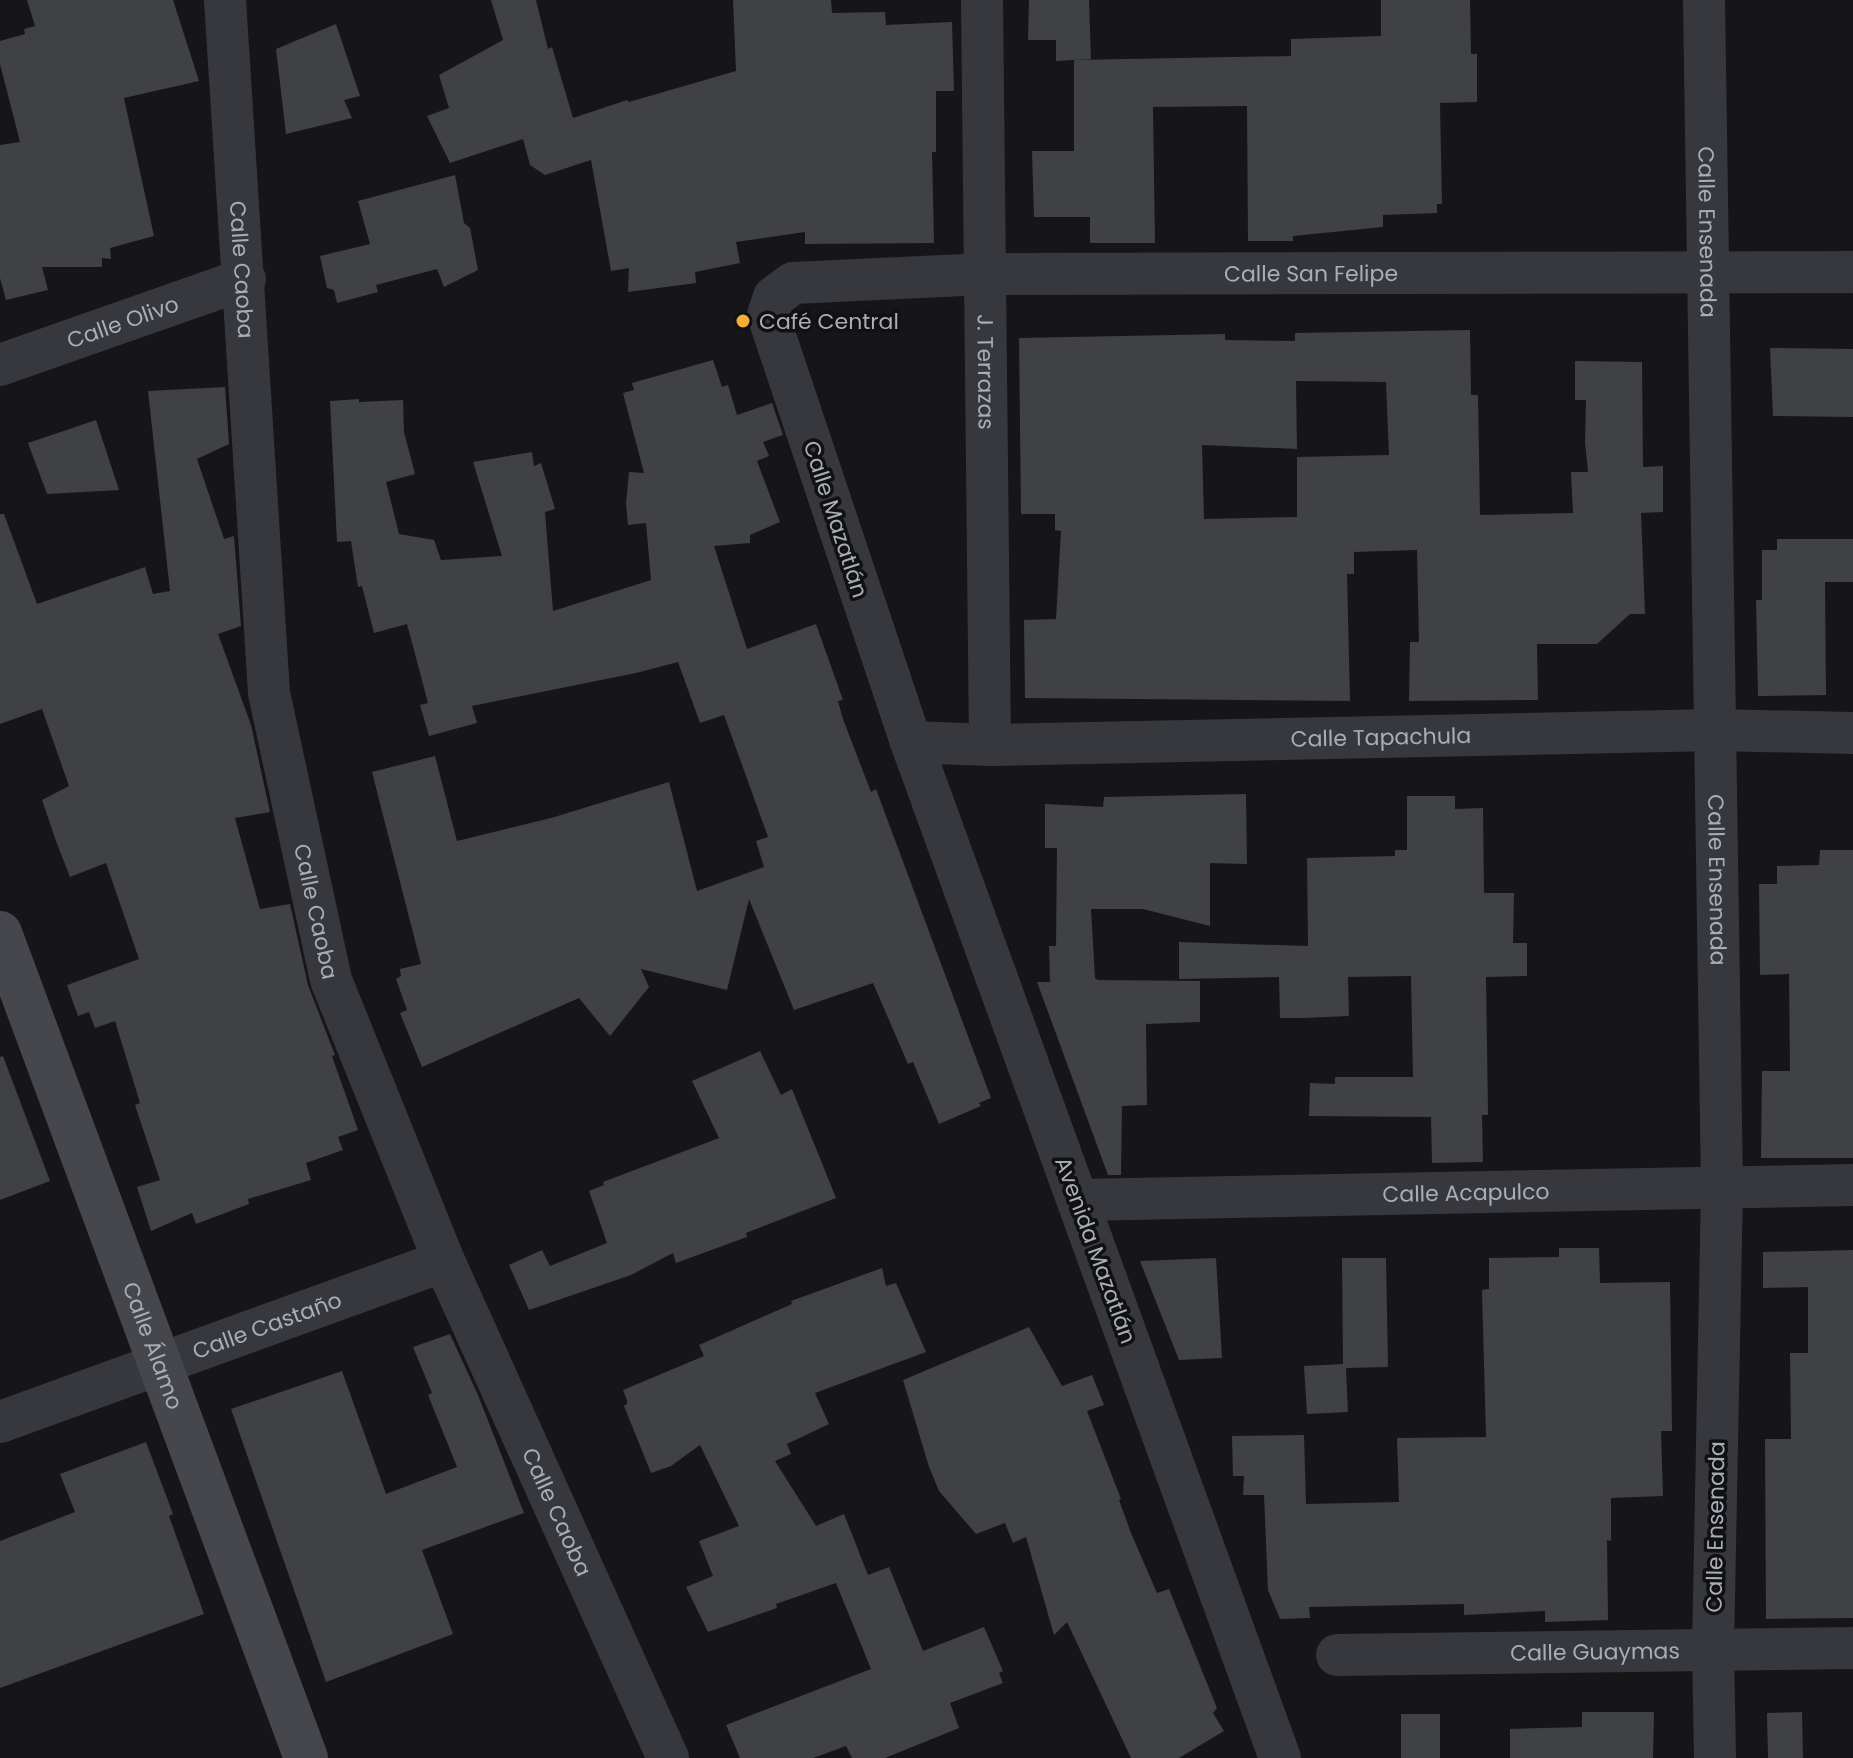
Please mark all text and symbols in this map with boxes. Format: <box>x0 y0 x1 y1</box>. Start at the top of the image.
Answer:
street label: Calle Ensenada <box>1690 146 1724 318</box>
street label: Calle Caoba <box>222 200 261 339</box>
street label: Calle San Felipe <box>1224 258 1398 289</box>
street label: Calle Olivo <box>63 288 183 356</box>
place label: Café Central <box>759 306 899 337</box>
marker: Café Central <box>734 312 752 330</box>
street label: J. Terrazas <box>969 314 1002 430</box>
street label: Calle Mazatlán <box>796 437 875 602</box>
street label: Calle Tapachula <box>1290 720 1471 755</box>
street label: Calle Ensenada <box>1700 794 1734 966</box>
street label: Calle Caoba <box>286 841 345 982</box>
street label: Avenida Mazatlán <box>1047 1152 1144 1348</box>
street label: Calle Acapulco <box>1382 1176 1550 1210</box>
street label: Calle Álamo <box>115 1277 190 1414</box>
street label: Calle Castaño <box>188 1284 346 1367</box>
street label: Calle Ensenada <box>1699 1441 1732 1613</box>
street label: Calle Caoba <box>514 1443 599 1581</box>
street label: Calle Guaymas <box>1510 1635 1680 1669</box>

